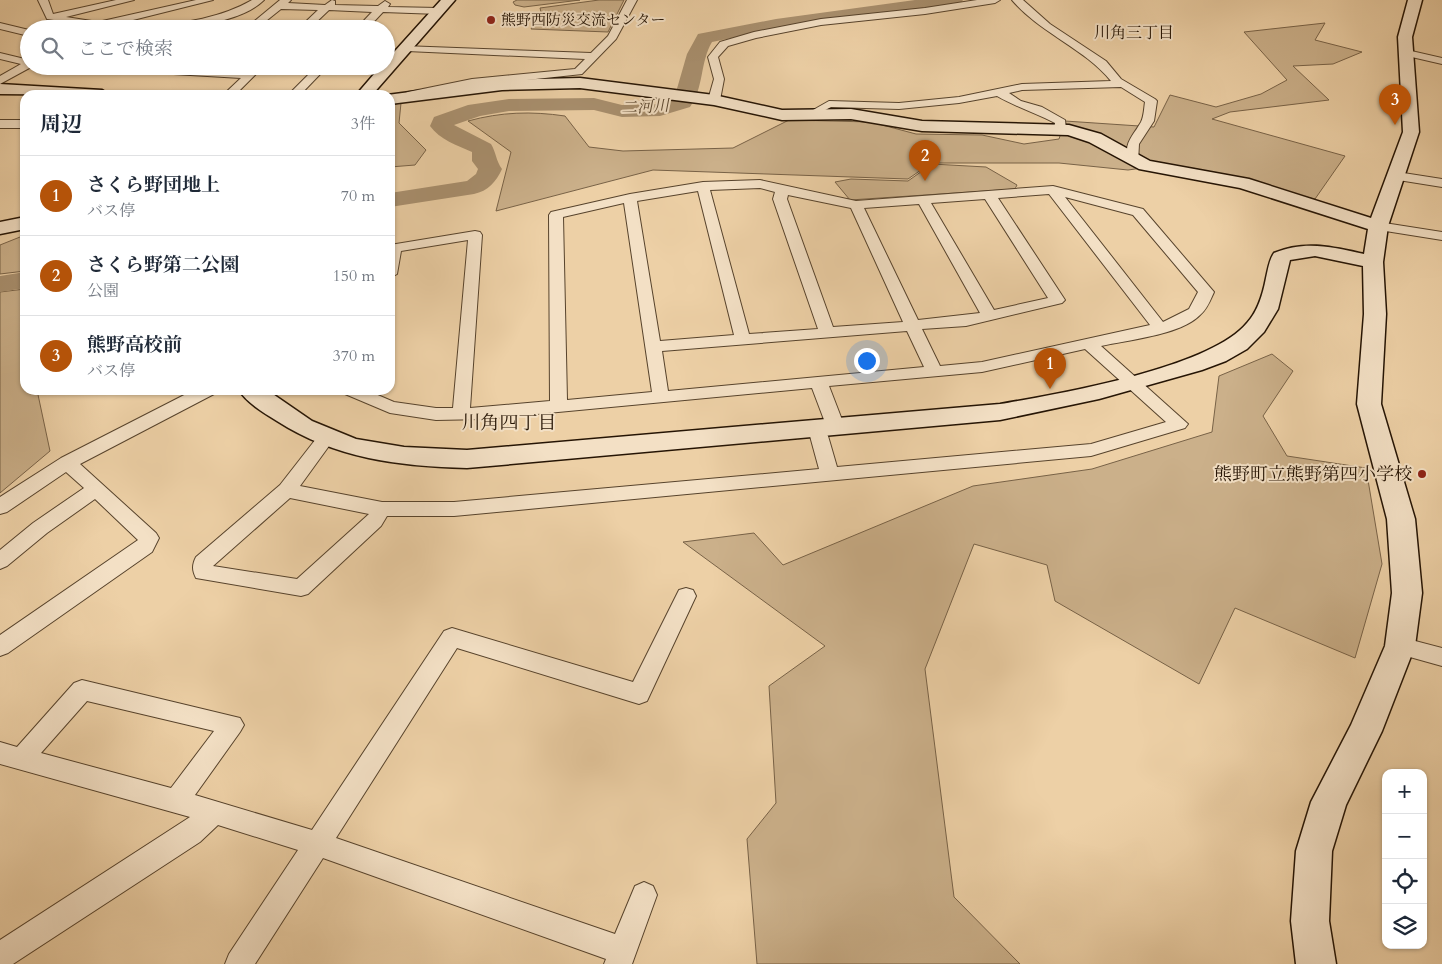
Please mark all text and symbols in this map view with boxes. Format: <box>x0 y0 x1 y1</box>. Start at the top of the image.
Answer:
place label: 熊野西防災交流センター <box>501 10 665 30</box>
marker: 熊野西防災交流センター <box>485 14 497 26</box>
search box <box>20 20 395 75</box>
district label: 川角三丁目 <box>1094 22 1174 44</box>
icon: search <box>38 34 66 62</box>
text: ここで検索 <box>78 36 173 62</box>
pin: 3 <box>1379 84 1411 125</box>
water label: 二河川 <box>620 95 672 119</box>
text: 周辺 <box>40 110 82 139</box>
text: 3件 <box>351 113 375 135</box>
pin: 2 <box>909 140 941 181</box>
text: さくら野団地上 <box>87 172 220 198</box>
text: 1 <box>52 185 60 207</box>
text: 70 m <box>341 185 375 207</box>
text: バス停 <box>87 200 135 222</box>
text: さくら野第二公園 <box>87 252 239 278</box>
text: 2 <box>52 265 60 287</box>
text: 150 m <box>333 265 375 287</box>
text: 公園 <box>87 280 119 302</box>
text: 熊野高校前 <box>87 332 182 358</box>
text: 3 <box>52 345 60 367</box>
text: 370 m <box>333 345 375 367</box>
your location <box>854 348 880 374</box>
pin: 1 <box>1034 348 1066 389</box>
text: バス停 <box>87 360 135 382</box>
district label: 川角四丁目 <box>461 410 557 436</box>
place label: 熊野町立熊野第四小学校 <box>1214 462 1412 487</box>
marker: 熊野町立熊野第四小学校 <box>1416 468 1428 480</box>
map controls <box>1382 769 1427 949</box>
button: + <box>1382 769 1427 814</box>
button: − <box>1382 814 1427 859</box>
button: locate <box>1382 859 1427 904</box>
button: layers <box>1382 904 1427 949</box>

